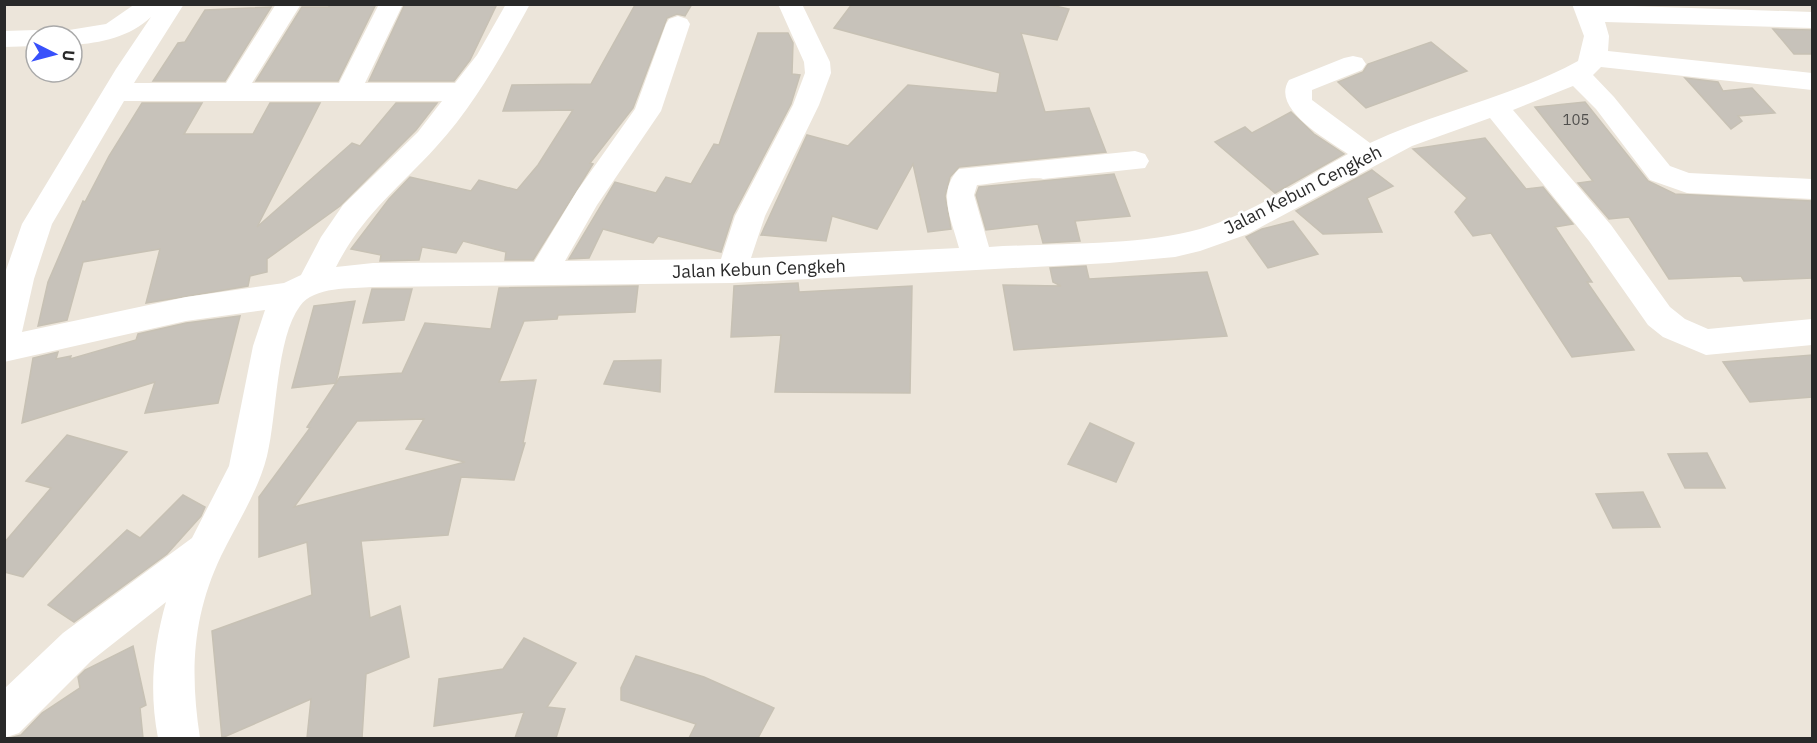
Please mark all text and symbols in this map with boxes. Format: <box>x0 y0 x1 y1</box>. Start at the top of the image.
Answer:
north arrow <box>24 24 84 84</box>
text: U <box>58 49 79 62</box>
house number: 105 <box>1562 110 1590 129</box>
street label: Jalan Kebun Cengkeh <box>1220 140 1385 239</box>
street label: Jalan Kebun Cengkeh <box>672 254 846 283</box>

